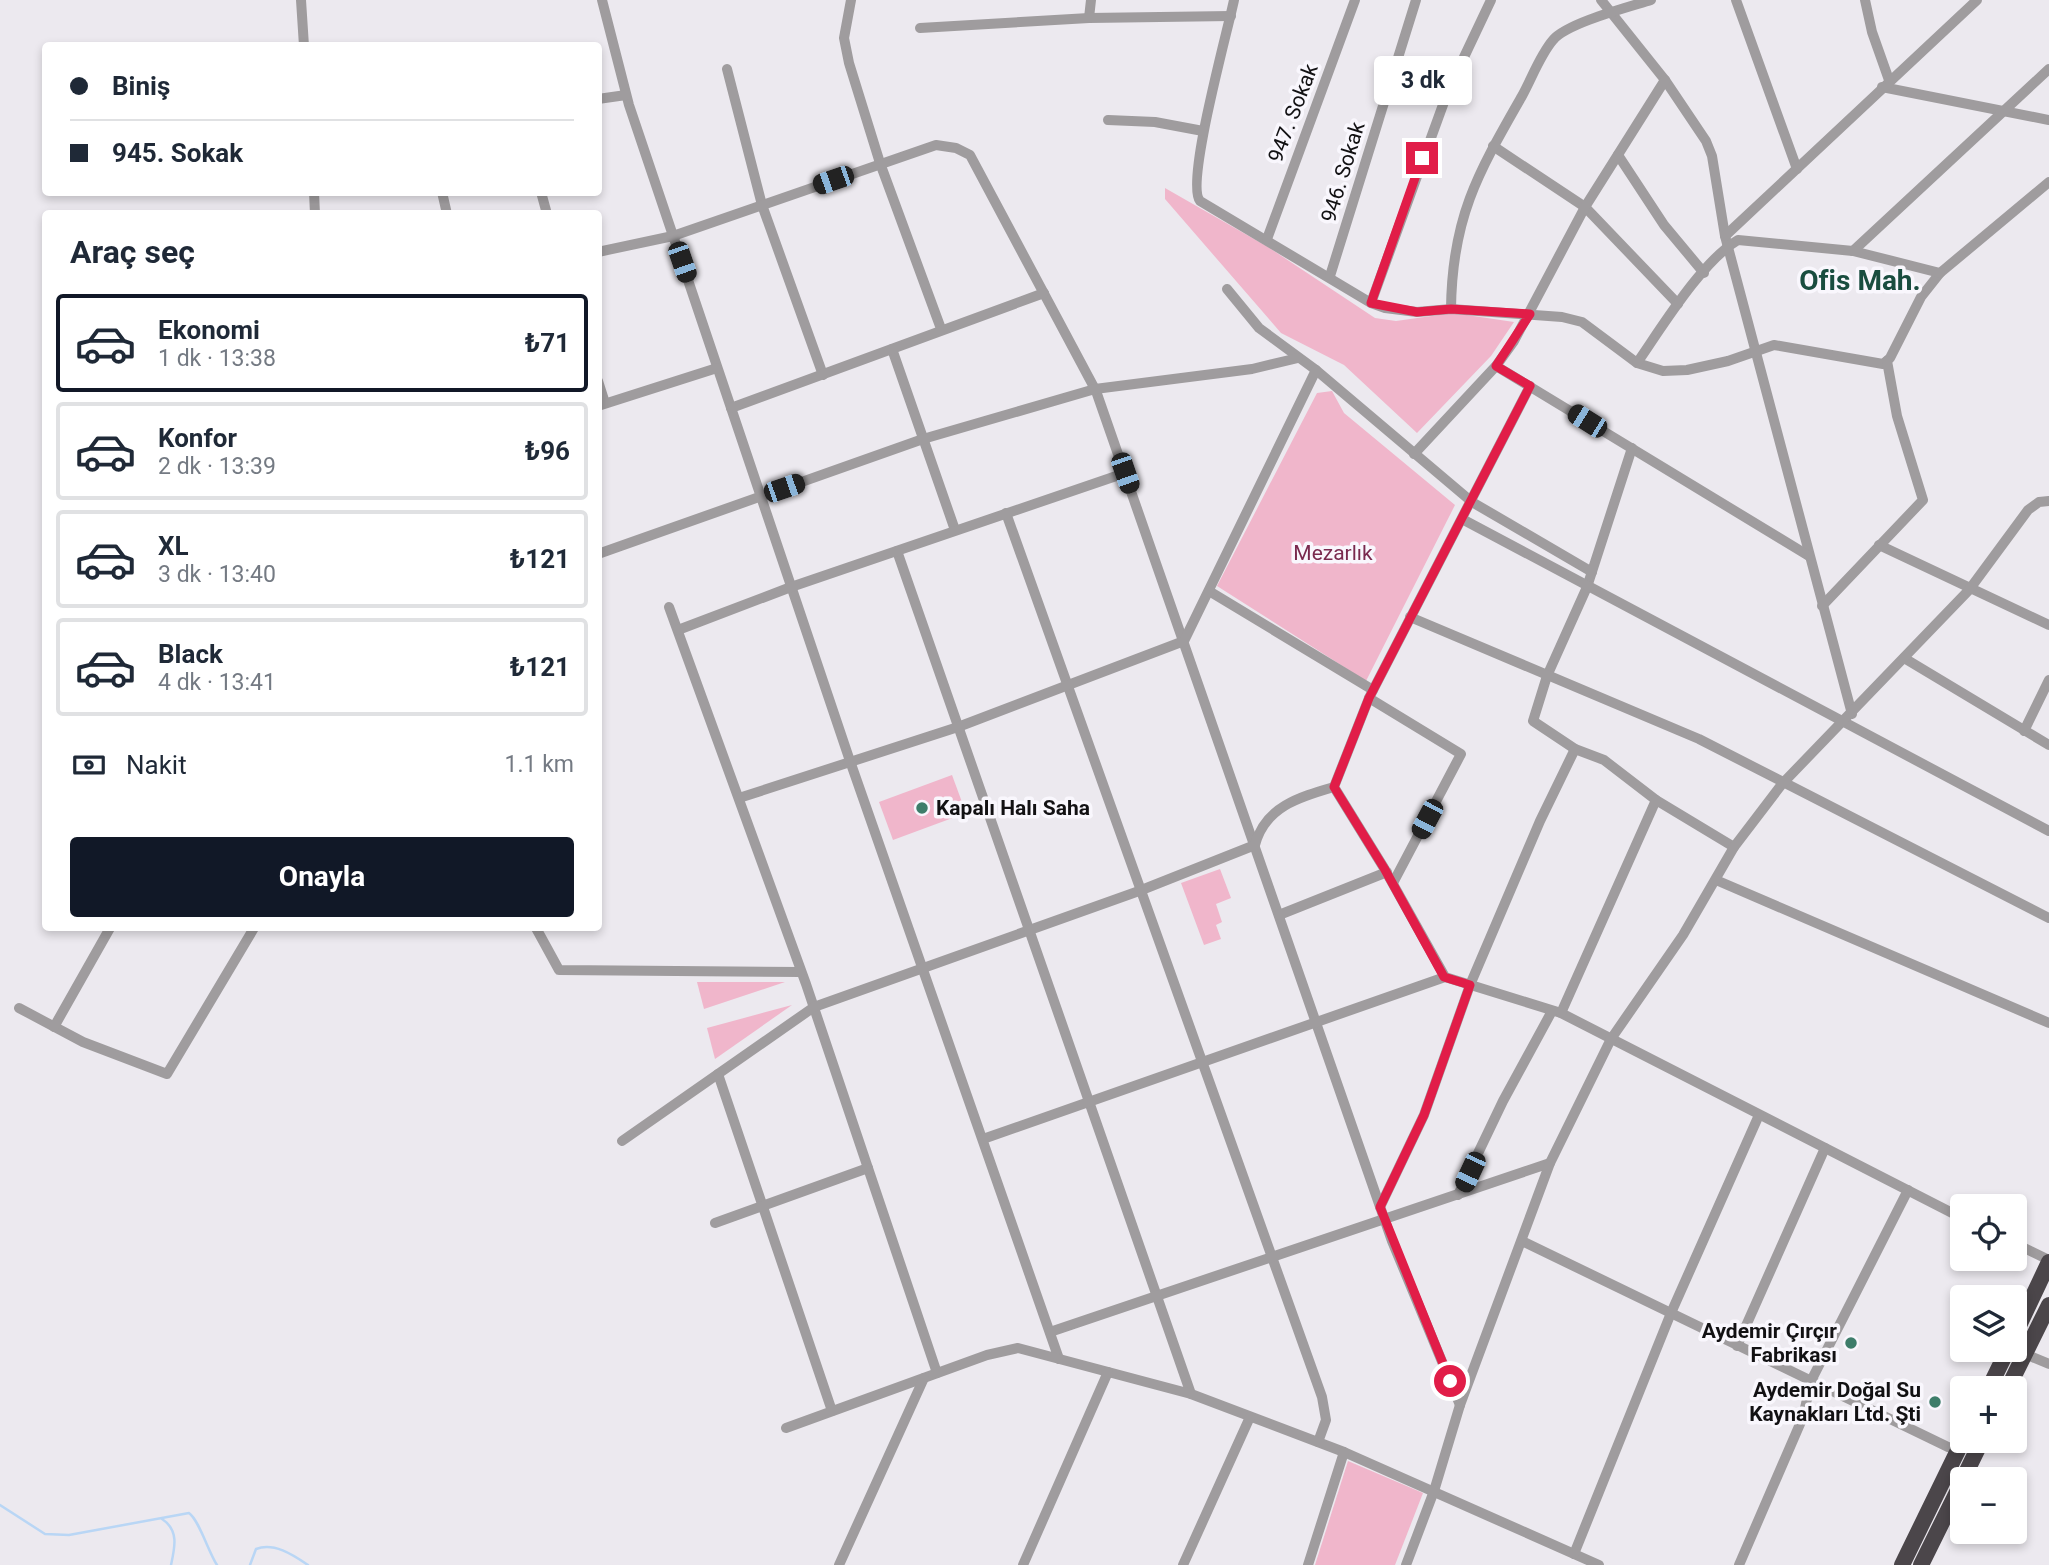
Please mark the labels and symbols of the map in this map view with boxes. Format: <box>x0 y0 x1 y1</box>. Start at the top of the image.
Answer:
callout: 3 dk <box>1373 57 1471 106</box>
street label: 947. Sokak <box>1263 60 1323 166</box>
street label: 946. Sokak <box>1316 119 1370 225</box>
route end <box>1406 142 1438 174</box>
car <box>810 163 857 197</box>
car <box>666 239 699 285</box>
district label: Ofis Mah. <box>1799 264 1921 297</box>
car <box>1564 401 1611 441</box>
car <box>1109 450 1142 496</box>
car <box>761 471 808 505</box>
park label: Mezarlık <box>1293 541 1373 565</box>
place label: Kapalı Halı Saha <box>936 796 1090 820</box>
car <box>1408 796 1447 842</box>
marker: Kapalı Halı Saha <box>914 800 930 816</box>
car <box>1452 1149 1489 1195</box>
place label: Aydemir Çırçır Fabrikası <box>1702 1319 1837 1367</box>
marker: Aydemir Çırçır Fabrikası <box>1843 1335 1859 1351</box>
route start <box>1434 1365 1466 1397</box>
place label: Aydemir Doğal Su Kaynakları Ltd. Şti <box>1749 1378 1921 1426</box>
marker: Aydemir Doğal Su Kaynakları Ltd. Şti <box>1927 1394 1943 1410</box>

